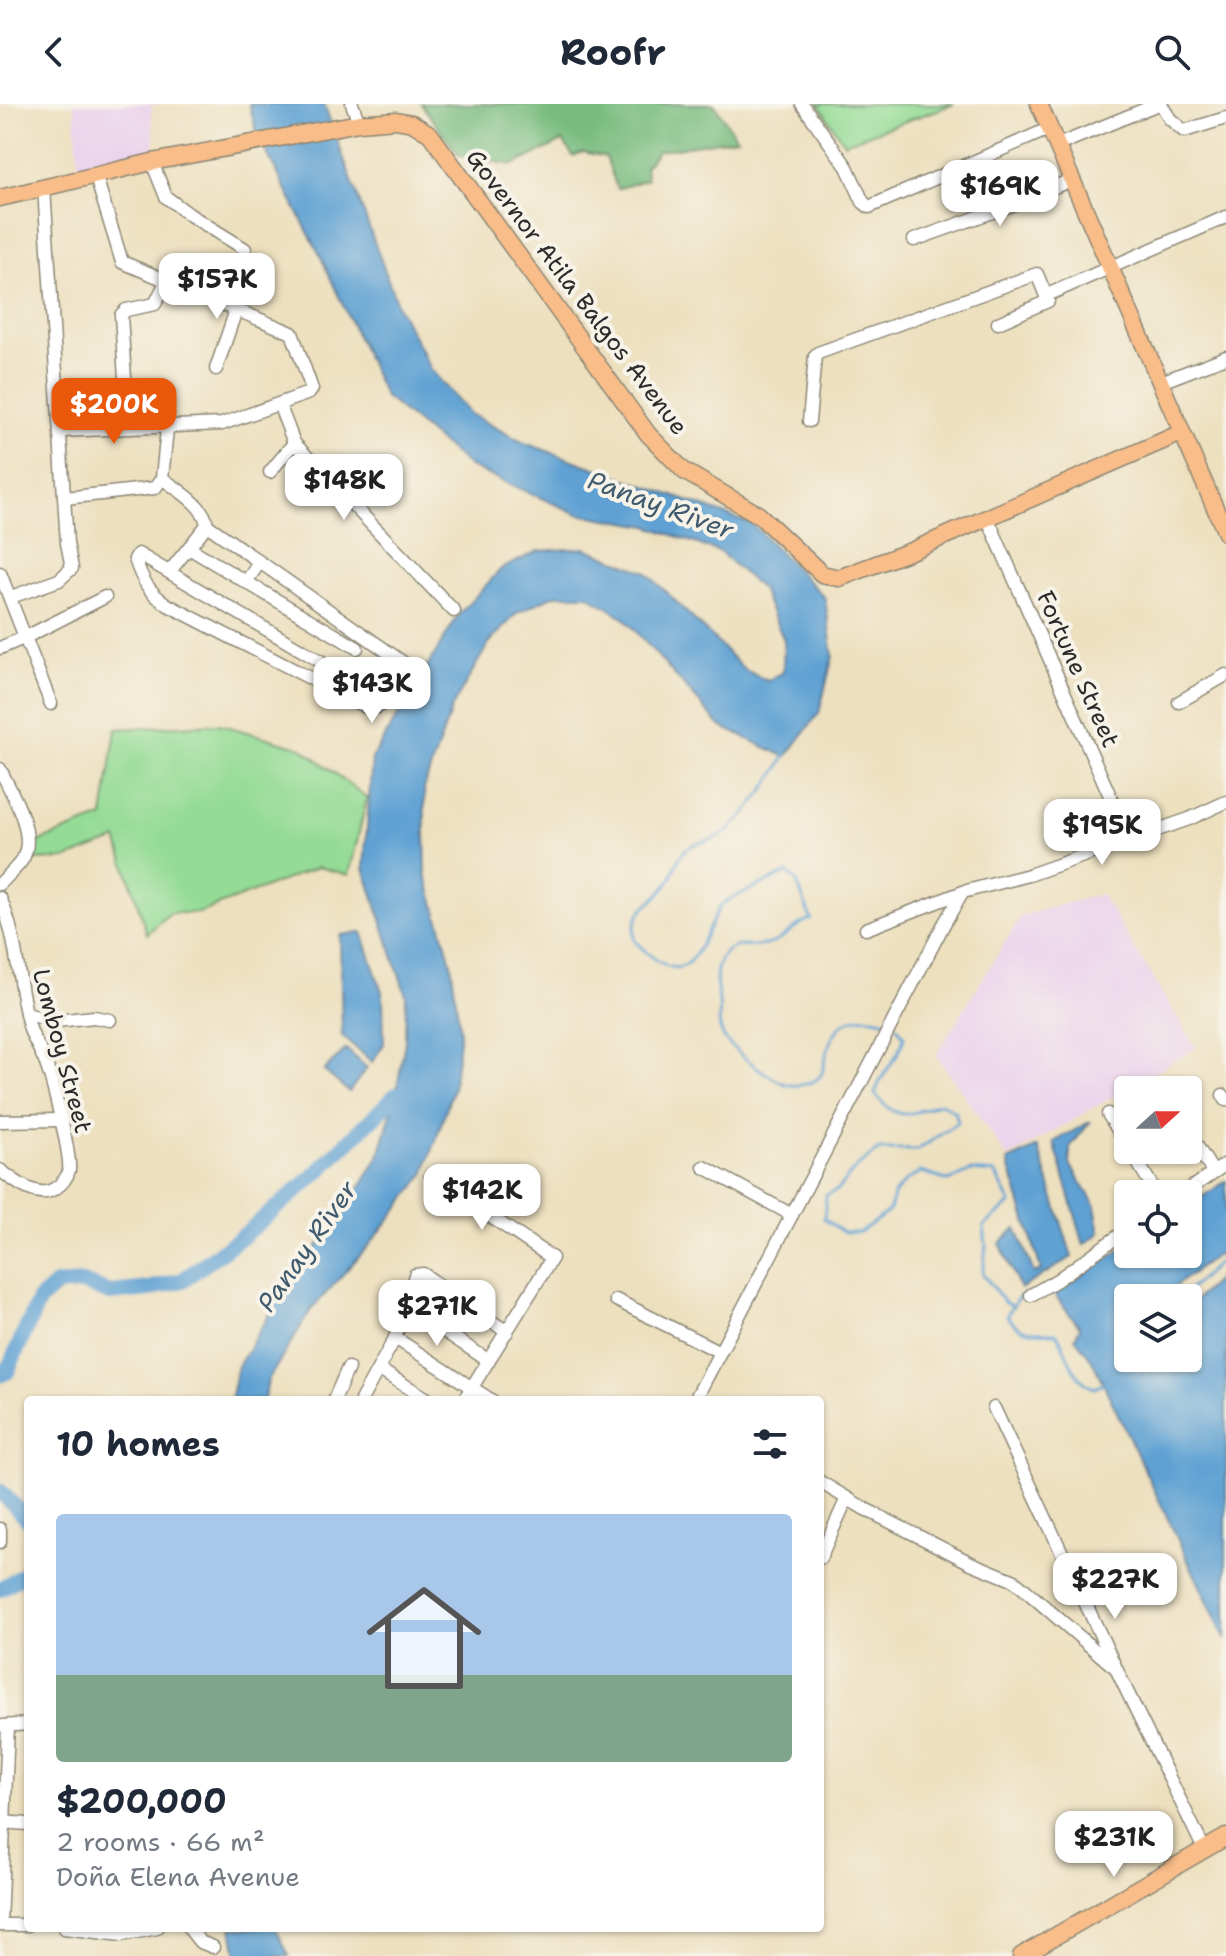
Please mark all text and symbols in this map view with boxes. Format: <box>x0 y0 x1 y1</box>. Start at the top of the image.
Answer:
text: Roofr <box>560 28 666 77</box>
icon: back <box>32 30 76 74</box>
icon: search <box>1150 30 1194 74</box>
street label: Governor Atila Balgos Avenue <box>459 143 695 441</box>
pin: $169K <box>944 160 1056 228</box>
text: $169K <box>959 168 1041 203</box>
pin: $157K <box>161 253 273 321</box>
text: $157K <box>177 261 257 296</box>
pin: $200K <box>58 378 170 446</box>
text: $200K <box>69 386 159 421</box>
pin: $148K <box>288 454 400 522</box>
text: $148K <box>303 462 385 497</box>
water label: Panay River <box>583 462 740 547</box>
street label: Fortune Street <box>1029 586 1127 752</box>
pin: $143K <box>316 657 428 725</box>
text: $143K <box>331 665 413 700</box>
pin: $195K <box>1046 799 1158 867</box>
text: $195K <box>1062 807 1142 842</box>
street label: Lomboy Street <box>25 965 99 1137</box>
north arrow <box>1114 1076 1202 1164</box>
map controls <box>1114 1076 1202 1372</box>
pin: $142K <box>426 1164 538 1232</box>
text: $142K <box>442 1172 522 1207</box>
water label: Panay River <box>248 1173 365 1318</box>
button: locate <box>1114 1180 1202 1268</box>
pin: $271K <box>381 1280 493 1348</box>
button: layers <box>1114 1284 1202 1372</box>
text: $271K <box>397 1288 477 1323</box>
text: 10 homes <box>56 1421 220 1467</box>
icon: filters <box>748 1422 792 1466</box>
pin: $227K <box>1059 1553 1171 1621</box>
text: $227K <box>1071 1561 1159 1596</box>
icon: home <box>352 1566 496 1710</box>
text: $200,000 <box>56 1778 227 1824</box>
pin: $231K <box>1058 1811 1170 1879</box>
text: $231K <box>1073 1819 1155 1854</box>
text: 2 rooms · 66 m² <box>56 1824 265 1859</box>
text: Doña Elena Avenue <box>56 1859 300 1894</box>

